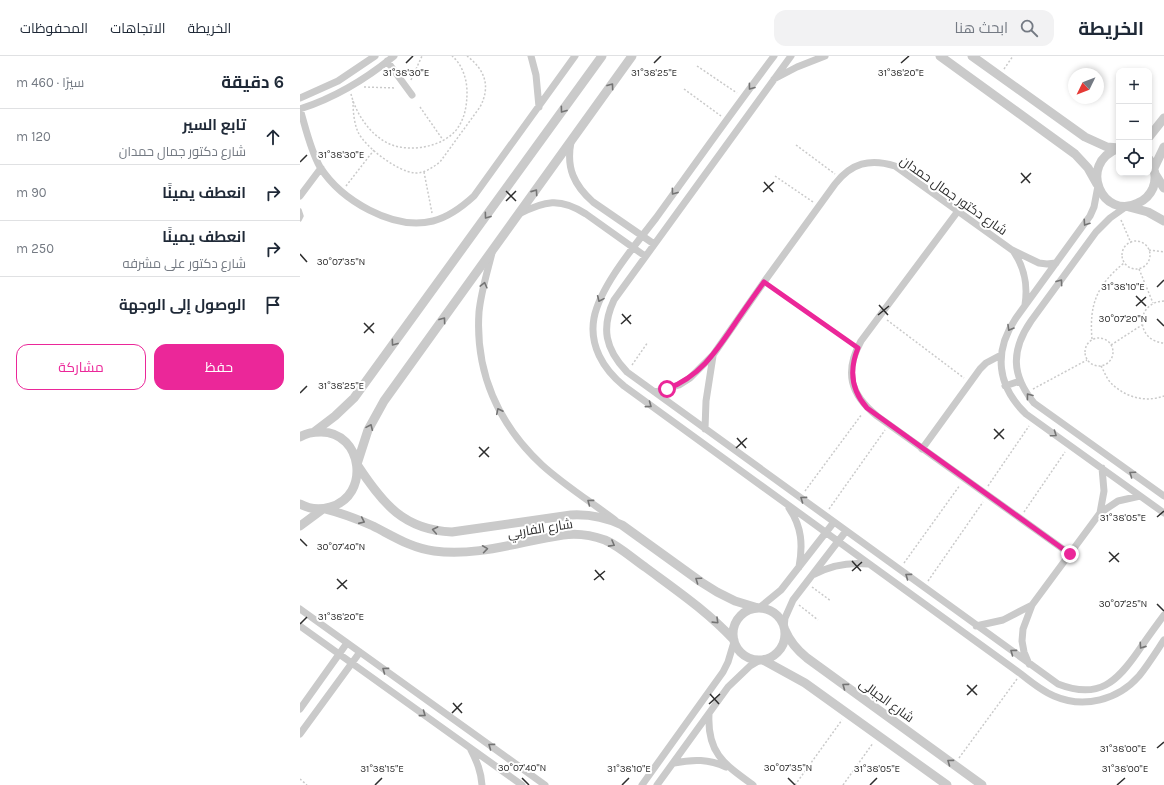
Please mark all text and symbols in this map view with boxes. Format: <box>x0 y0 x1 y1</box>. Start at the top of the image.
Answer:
search box <box>774 10 1054 46</box>
icon: search <box>1018 17 1040 39</box>
text: الخريطة <box>1078 18 1144 40</box>
text: ابحث هنا <box>954 19 1008 37</box>
text: المحفوظات <box>20 20 88 37</box>
text: الاتجاهات <box>110 20 166 37</box>
text: الخريطة <box>188 20 231 37</box>
text: 31°38'30"E <box>383 67 429 79</box>
text: 31°38'25"E <box>631 67 677 79</box>
text: 31°38'20"E <box>878 67 924 79</box>
north arrow <box>1068 68 1104 104</box>
map controls <box>1116 68 1152 176</box>
button: + <box>1116 68 1152 104</box>
text: 6 دقيقة <box>221 72 284 92</box>
text: سيرًا · 460 m <box>16 75 84 90</box>
one-way arrow <box>606 83 614 90</box>
one-way arrow <box>749 83 756 90</box>
button: − <box>1116 104 1152 140</box>
one-way arrow <box>561 106 568 113</box>
text: تابع السير <box>183 116 246 134</box>
icon: ahead <box>262 126 284 148</box>
text: 120 m <box>16 129 51 144</box>
button: locate <box>1116 140 1152 176</box>
text: شارع دكتور جمال حمدان <box>119 144 246 159</box>
text: 31°38'30"E <box>318 149 364 161</box>
street label: شارع دكتور جمال حمدان <box>897 153 1010 239</box>
icon: right <box>262 182 284 204</box>
text: انعطف يمينًا <box>162 184 246 202</box>
text: 90 m <box>16 185 47 200</box>
one-way arrow <box>672 188 679 195</box>
one-way arrow <box>530 189 537 196</box>
one-way arrow <box>485 211 492 218</box>
one-way arrow <box>1084 218 1091 225</box>
text: انعطف يمينًا <box>162 228 246 246</box>
icon: right <box>262 238 284 260</box>
text: 250 m <box>16 241 54 256</box>
text: شارع دكتور على مشرفه <box>122 256 246 271</box>
text: 30°07'35"N <box>317 256 365 268</box>
one-way arrow <box>1055 279 1062 286</box>
one-way arrow <box>479 281 487 288</box>
text: 31°38'10"E <box>1101 281 1145 293</box>
icon: arrive <box>262 294 284 316</box>
one-way arrow <box>597 295 605 302</box>
text: الوصول إلى الوجهة <box>119 296 246 314</box>
text: 30°07'20"N <box>1099 313 1147 325</box>
one-way arrow <box>438 317 446 324</box>
one-way arrow <box>1007 324 1014 331</box>
one-way arrow <box>392 339 399 346</box>
button: مشاركة <box>16 344 146 390</box>
button: حفظ <box>154 344 284 390</box>
text: 31°38'25"E <box>318 380 364 392</box>
route start <box>658 380 676 398</box>
one-way arrow <box>1026 393 1033 400</box>
one-way arrow <box>645 400 652 407</box>
one-way arrow <box>496 408 504 415</box>
one-way arrow <box>365 424 373 431</box>
one-way arrow <box>1050 429 1057 437</box>
one-way arrow <box>1130 472 1137 479</box>
one-way arrow <box>800 497 807 504</box>
one-way arrow <box>588 499 595 506</box>
text: 31°38'05"E <box>1100 512 1146 524</box>
one-way arrow <box>357 516 365 524</box>
street label: شارع الفاربي <box>506 516 574 544</box>
one-way arrow <box>431 527 438 535</box>
one-way arrow <box>608 539 615 546</box>
text: 30°07'40"N <box>317 541 365 553</box>
one-way arrow <box>482 545 488 554</box>
route end <box>1061 545 1079 563</box>
one-way arrow <box>905 573 912 580</box>
one-way arrow <box>695 578 702 585</box>
text: 30°07'25"N <box>1099 598 1147 610</box>
text: 31°38'20"E <box>318 611 364 623</box>
one-way arrow <box>711 616 719 624</box>
one-way arrow <box>1140 642 1147 649</box>
one-way arrow <box>1010 650 1017 657</box>
one-way arrow <box>382 668 389 675</box>
street label: شارع الجبالى <box>856 675 917 726</box>
one-way arrow <box>842 683 849 691</box>
one-way arrow <box>418 709 425 716</box>
text: 31°38'00"E <box>1100 743 1146 755</box>
one-way arrow <box>488 744 495 751</box>
one-way arrow <box>948 760 955 767</box>
text: 30°07'40"N <box>498 762 546 774</box>
text: 30°07'35"N <box>764 762 812 774</box>
text: 31°38'15"E <box>360 763 404 775</box>
text: 31°38'10"E <box>607 763 651 775</box>
text: 31°38'05"E <box>854 763 900 775</box>
text: 31°38'00"E <box>1102 763 1148 775</box>

